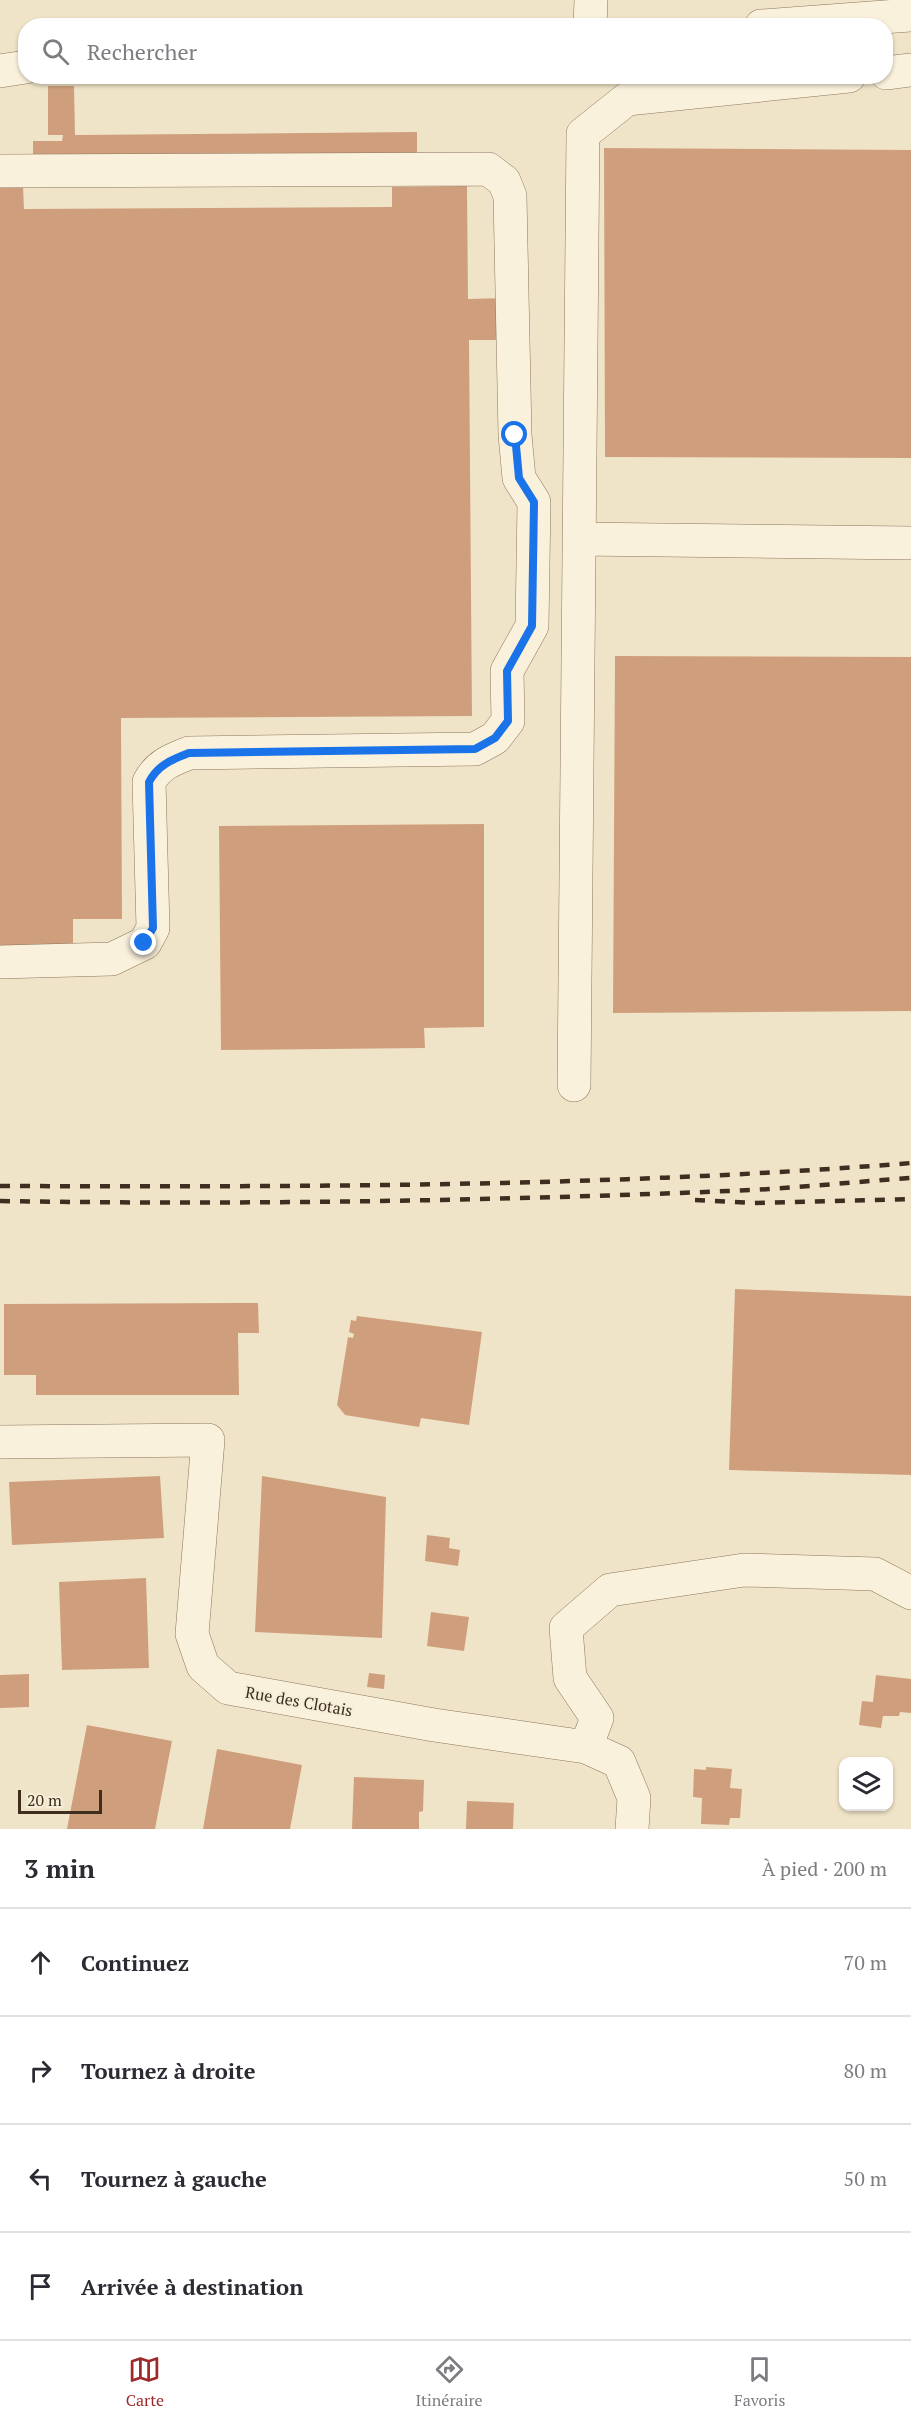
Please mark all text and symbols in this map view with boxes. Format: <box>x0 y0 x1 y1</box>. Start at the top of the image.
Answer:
search box <box>18 18 893 84</box>
icon: search <box>39 35 72 68</box>
text: Rechercher <box>87 37 197 66</box>
route start <box>501 421 527 447</box>
route end <box>130 929 156 955</box>
street label: Rue des Clotais <box>244 1681 354 1721</box>
map controls <box>839 1757 893 1811</box>
button: layers <box>839 1757 893 1811</box>
scale bar <box>18 1787 102 1814</box>
text: 20 m <box>27 1789 62 1811</box>
text: 3 min <box>24 1851 95 1885</box>
text: À pied · 200 m <box>762 1855 887 1882</box>
icon: ahead <box>24 1946 57 1979</box>
text: Continuez <box>81 1948 189 1977</box>
text: 70 m <box>844 1949 887 1976</box>
icon: right <box>24 2054 57 2087</box>
text: Tournez à droite <box>81 2056 256 2085</box>
text: 80 m <box>844 2057 887 2084</box>
icon: left <box>24 2162 57 2195</box>
text: Tournez à gauche <box>81 2164 267 2193</box>
text: 50 m <box>844 2165 887 2192</box>
icon: arrive <box>24 2270 57 2303</box>
text: Arrivée à destination <box>81 2272 303 2301</box>
tab: Carte <box>126 2353 164 2411</box>
tab: Itinéraire <box>415 2353 483 2411</box>
tab: Favoris <box>734 2353 785 2411</box>

